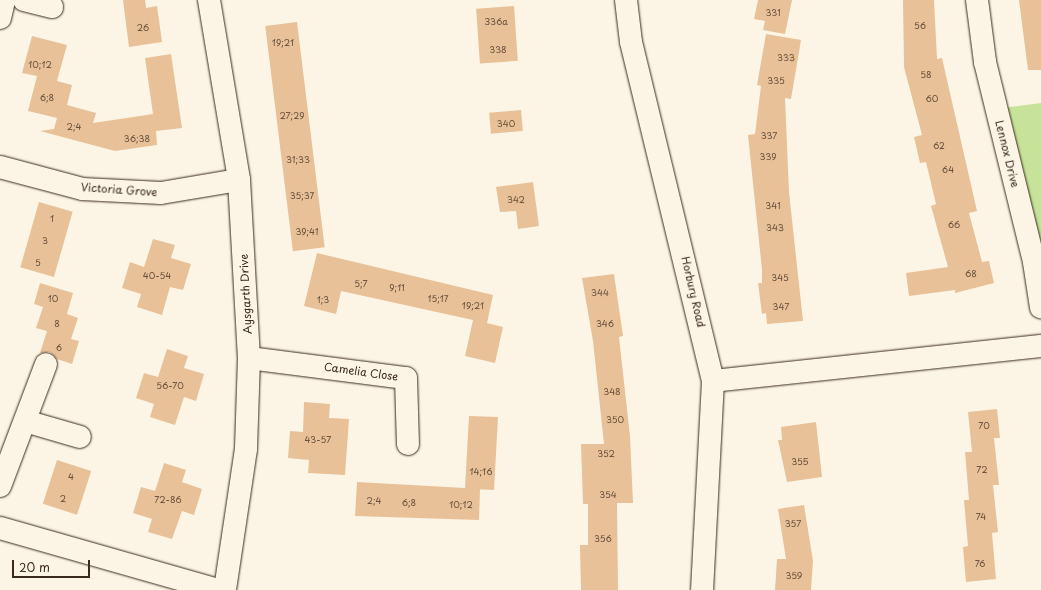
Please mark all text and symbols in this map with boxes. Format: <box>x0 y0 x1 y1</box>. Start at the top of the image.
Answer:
house number: 331 <box>765 7 781 17</box>
house number: 336a <box>484 16 508 26</box>
house number: 56 <box>914 20 926 30</box>
house number: 26 <box>137 22 149 32</box>
house number: 19;21 <box>272 37 294 47</box>
house number: 338 <box>489 44 507 54</box>
house number: 333 <box>777 52 795 62</box>
house number: 10;12 <box>28 59 52 69</box>
house number: 58 <box>920 69 932 79</box>
house number: 335 <box>767 75 785 85</box>
house number: 6;8 <box>40 92 54 102</box>
house number: 60 <box>926 93 938 103</box>
house number: 27;29 <box>279 110 305 120</box>
house number: 340 <box>497 118 515 128</box>
street label: Lennox Drive <box>992 119 1022 189</box>
house number: 2;4 <box>67 121 81 131</box>
house number: 337 <box>761 130 777 140</box>
house number: 36;38 <box>124 133 150 143</box>
house number: 62 <box>933 140 945 150</box>
house number: 339 <box>760 151 776 161</box>
house number: 31;33 <box>286 154 310 164</box>
house number: 64 <box>942 164 954 174</box>
street label: Victoria Grove <box>80 181 158 199</box>
house number: 35;37 <box>290 190 314 200</box>
house number: 342 <box>507 194 525 204</box>
house number: 341 <box>765 200 781 210</box>
house number: 1 <box>50 213 54 223</box>
house number: 66 <box>948 219 960 229</box>
house number: 343 <box>766 222 784 232</box>
house number: 39;41 <box>295 226 319 236</box>
house number: 3 <box>42 235 48 245</box>
street label: Aysgarth Drive <box>237 253 255 335</box>
street label: Horbury Road <box>678 255 708 329</box>
house number: 5 <box>35 257 41 267</box>
house number: 68 <box>965 268 977 278</box>
house number: 40-54 <box>143 270 171 280</box>
house number: 345 <box>771 272 789 282</box>
house number: 5;7 <box>354 278 368 288</box>
house number: 9;11 <box>389 282 405 292</box>
house number: 344 <box>591 287 609 297</box>
house number: 10 <box>48 293 58 303</box>
house number: 15;17 <box>427 293 449 303</box>
house number: 1;3 <box>317 294 329 304</box>
house number: 19;21 <box>462 300 484 310</box>
house number: 347 <box>773 301 789 311</box>
house number: 8 <box>54 318 60 328</box>
house number: 346 <box>596 318 614 328</box>
house number: 6 <box>56 342 62 352</box>
street label: Camelia Close <box>323 360 399 384</box>
house number: 56-70 <box>156 380 184 390</box>
house number: 348 <box>603 386 621 396</box>
house number: 350 <box>606 414 624 424</box>
house number: 70 <box>978 420 990 430</box>
house number: 43-57 <box>305 434 331 444</box>
house number: 352 <box>597 448 615 458</box>
house number: 355 <box>791 456 809 466</box>
house number: 72 <box>976 464 988 474</box>
house number: 14;16 <box>470 466 492 476</box>
house number: 4 <box>68 471 74 481</box>
house number: 354 <box>599 489 617 499</box>
house number: 2 <box>60 493 66 503</box>
house number: 72-86 <box>154 494 182 504</box>
house number: 2;4 <box>367 495 381 505</box>
house number: 6;8 <box>402 497 416 507</box>
house number: 10;12 <box>449 499 473 509</box>
house number: 74 <box>976 511 986 521</box>
house number: 357 <box>785 518 801 528</box>
house number: 356 <box>594 533 612 543</box>
scale bar <box>14 552 92 578</box>
text: 20 m <box>19 558 50 576</box>
house number: 76 <box>975 558 985 568</box>
house number: 359 <box>786 570 802 580</box>

